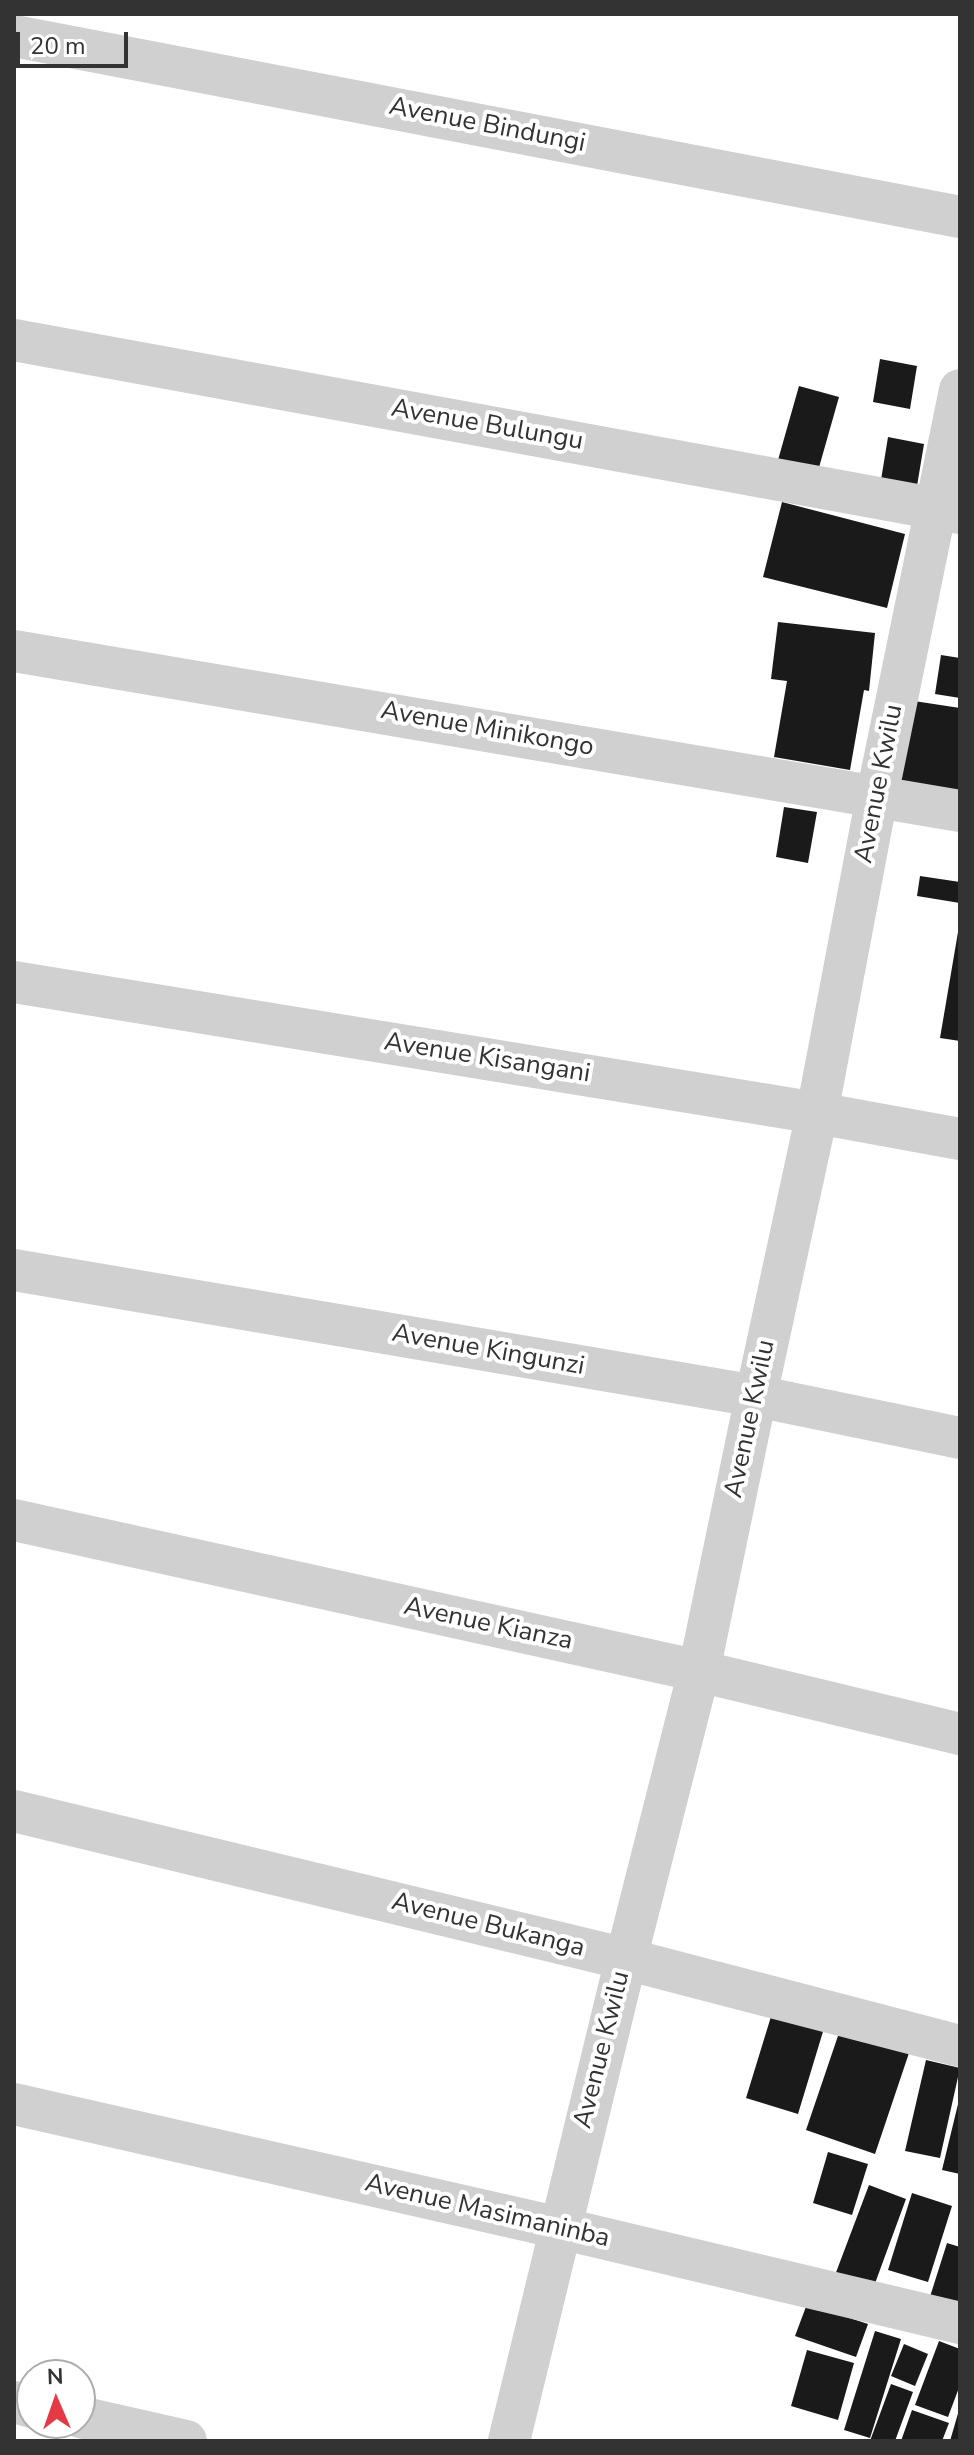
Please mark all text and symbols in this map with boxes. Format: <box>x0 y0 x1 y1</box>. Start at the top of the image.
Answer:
scale bar <box>20 16 132 66</box>
text: 20 m <box>30 30 86 62</box>
street label: Avenue Bindungi <box>386 92 588 160</box>
street label: Avenue Bulungu <box>389 394 585 458</box>
street label: Avenue Minikongo <box>378 696 596 764</box>
street label: Avenue Kwilu <box>849 702 911 866</box>
street label: Avenue Kisangani <box>382 1027 592 1091</box>
street label: Avenue Kingunzi <box>389 1319 587 1383</box>
street label: Avenue Kwilu <box>719 1337 783 1501</box>
street label: Avenue Kianza <box>401 1592 575 1658</box>
street label: Avenue Bukanga <box>388 1887 588 1965</box>
street label: Avenue Kwilu <box>568 1968 638 2132</box>
street label: Avenue Masimaninba <box>362 2169 612 2255</box>
north arrow <box>16 2359 96 2439</box>
text: N <box>46 2362 64 2392</box>

